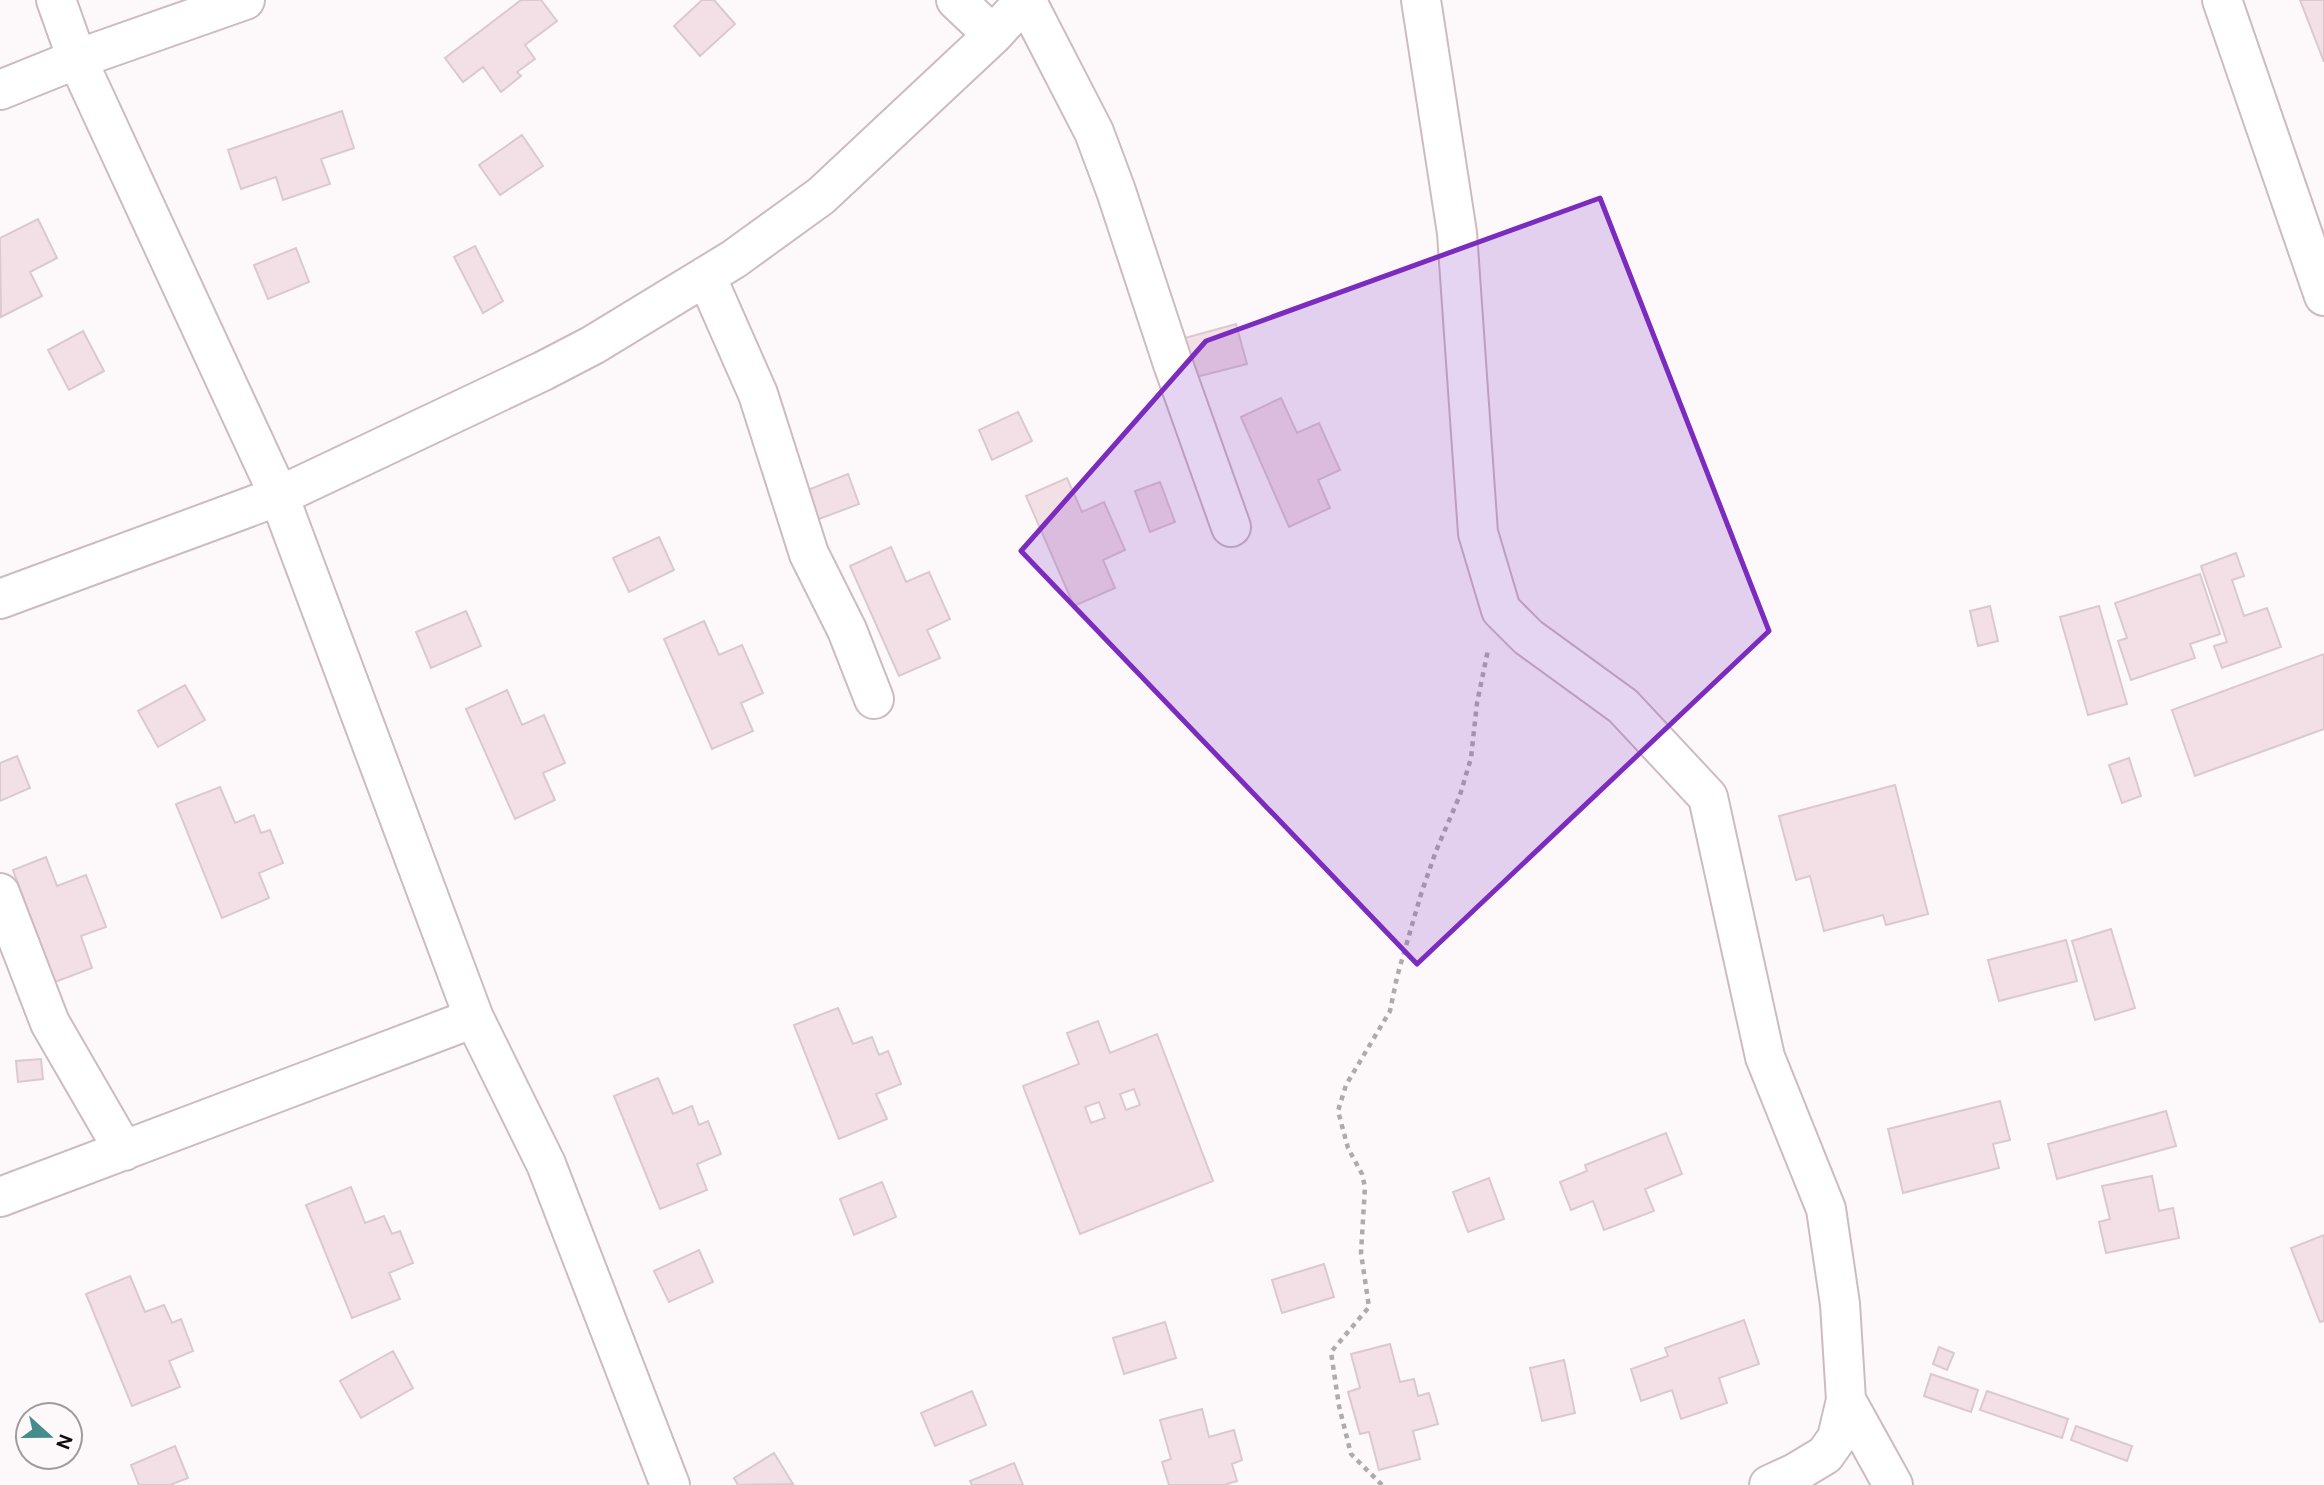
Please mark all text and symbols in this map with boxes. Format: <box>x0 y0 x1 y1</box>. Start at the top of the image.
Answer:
north arrow <box>14 1401 84 1471</box>
text: N <box>50 1431 79 1453</box>

